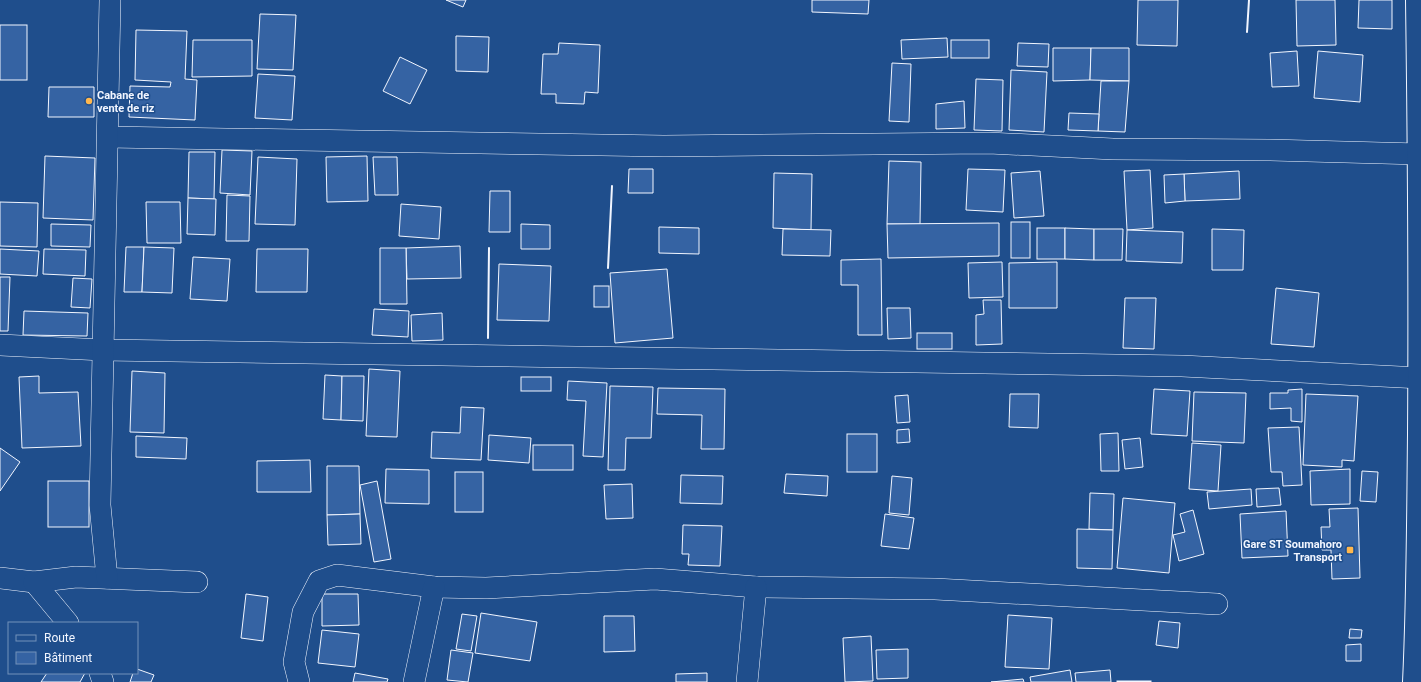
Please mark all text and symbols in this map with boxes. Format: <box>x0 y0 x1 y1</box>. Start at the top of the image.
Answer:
place label: Cabane de vente de riz <box>97 89 155 115</box>
marker: Cabane de vente de riz <box>84 96 94 106</box>
place label: Gare ST Soumahoro Transport <box>1243 538 1342 564</box>
marker: Gare ST Soumahoro Transport <box>1345 545 1355 555</box>
legend <box>8 622 138 674</box>
text: Route <box>44 631 75 645</box>
text: Bâtiment <box>44 651 92 665</box>

